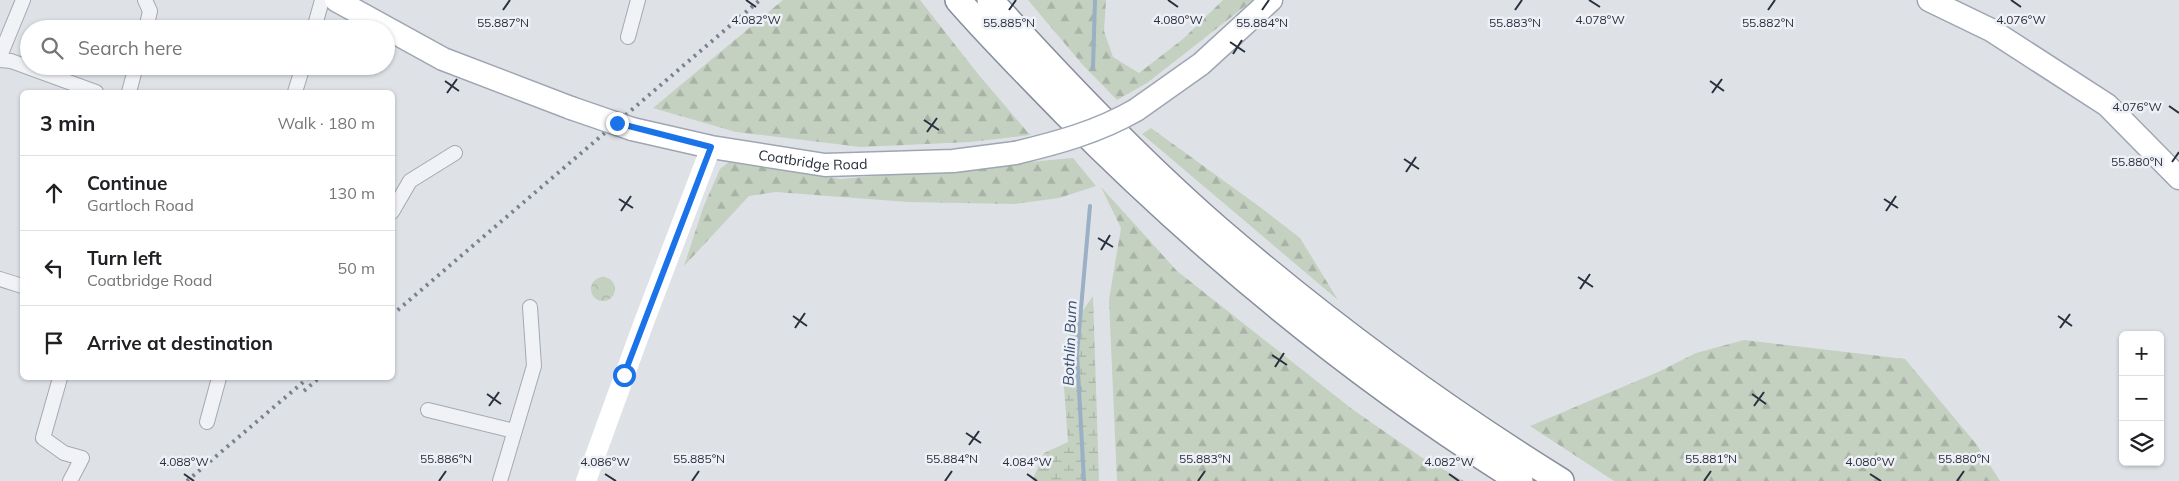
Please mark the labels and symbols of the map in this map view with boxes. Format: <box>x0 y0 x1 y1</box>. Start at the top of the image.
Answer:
text: 4.082°W <box>731 12 781 27</box>
text: 4.080°W <box>1153 12 1203 27</box>
text: 4.078°W <box>1575 12 1625 27</box>
text: 4.076°W <box>1996 12 2046 27</box>
text: 55.887°N <box>477 15 529 30</box>
text: 55.885°N <box>983 15 1035 30</box>
text: 55.884°N <box>1236 15 1288 30</box>
text: 55.883°N <box>1489 15 1541 30</box>
text: 55.882°N <box>1742 15 1794 30</box>
text: 4.076°W <box>2112 99 2162 114</box>
route end <box>606 112 629 135</box>
street label: Coatbridge Road <box>757 146 868 174</box>
text: 55.880°N <box>2111 154 2163 169</box>
water label: Bothlin Burn <box>1059 300 1080 386</box>
route start <box>613 364 636 387</box>
text: 55.886°N <box>420 451 472 466</box>
text: 55.885°N <box>673 451 725 466</box>
text: 55.884°N <box>926 451 978 466</box>
text: 55.883°N <box>1179 451 1231 466</box>
text: 55.881°N <box>1685 451 1737 466</box>
text: 55.880°N <box>1938 451 1990 466</box>
text: 4.088°W <box>159 454 209 469</box>
text: 4.086°W <box>580 454 630 469</box>
text: 4.084°W <box>1002 454 1052 469</box>
text: 4.082°W <box>1424 454 1474 469</box>
text: 4.080°W <box>1845 454 1895 469</box>

